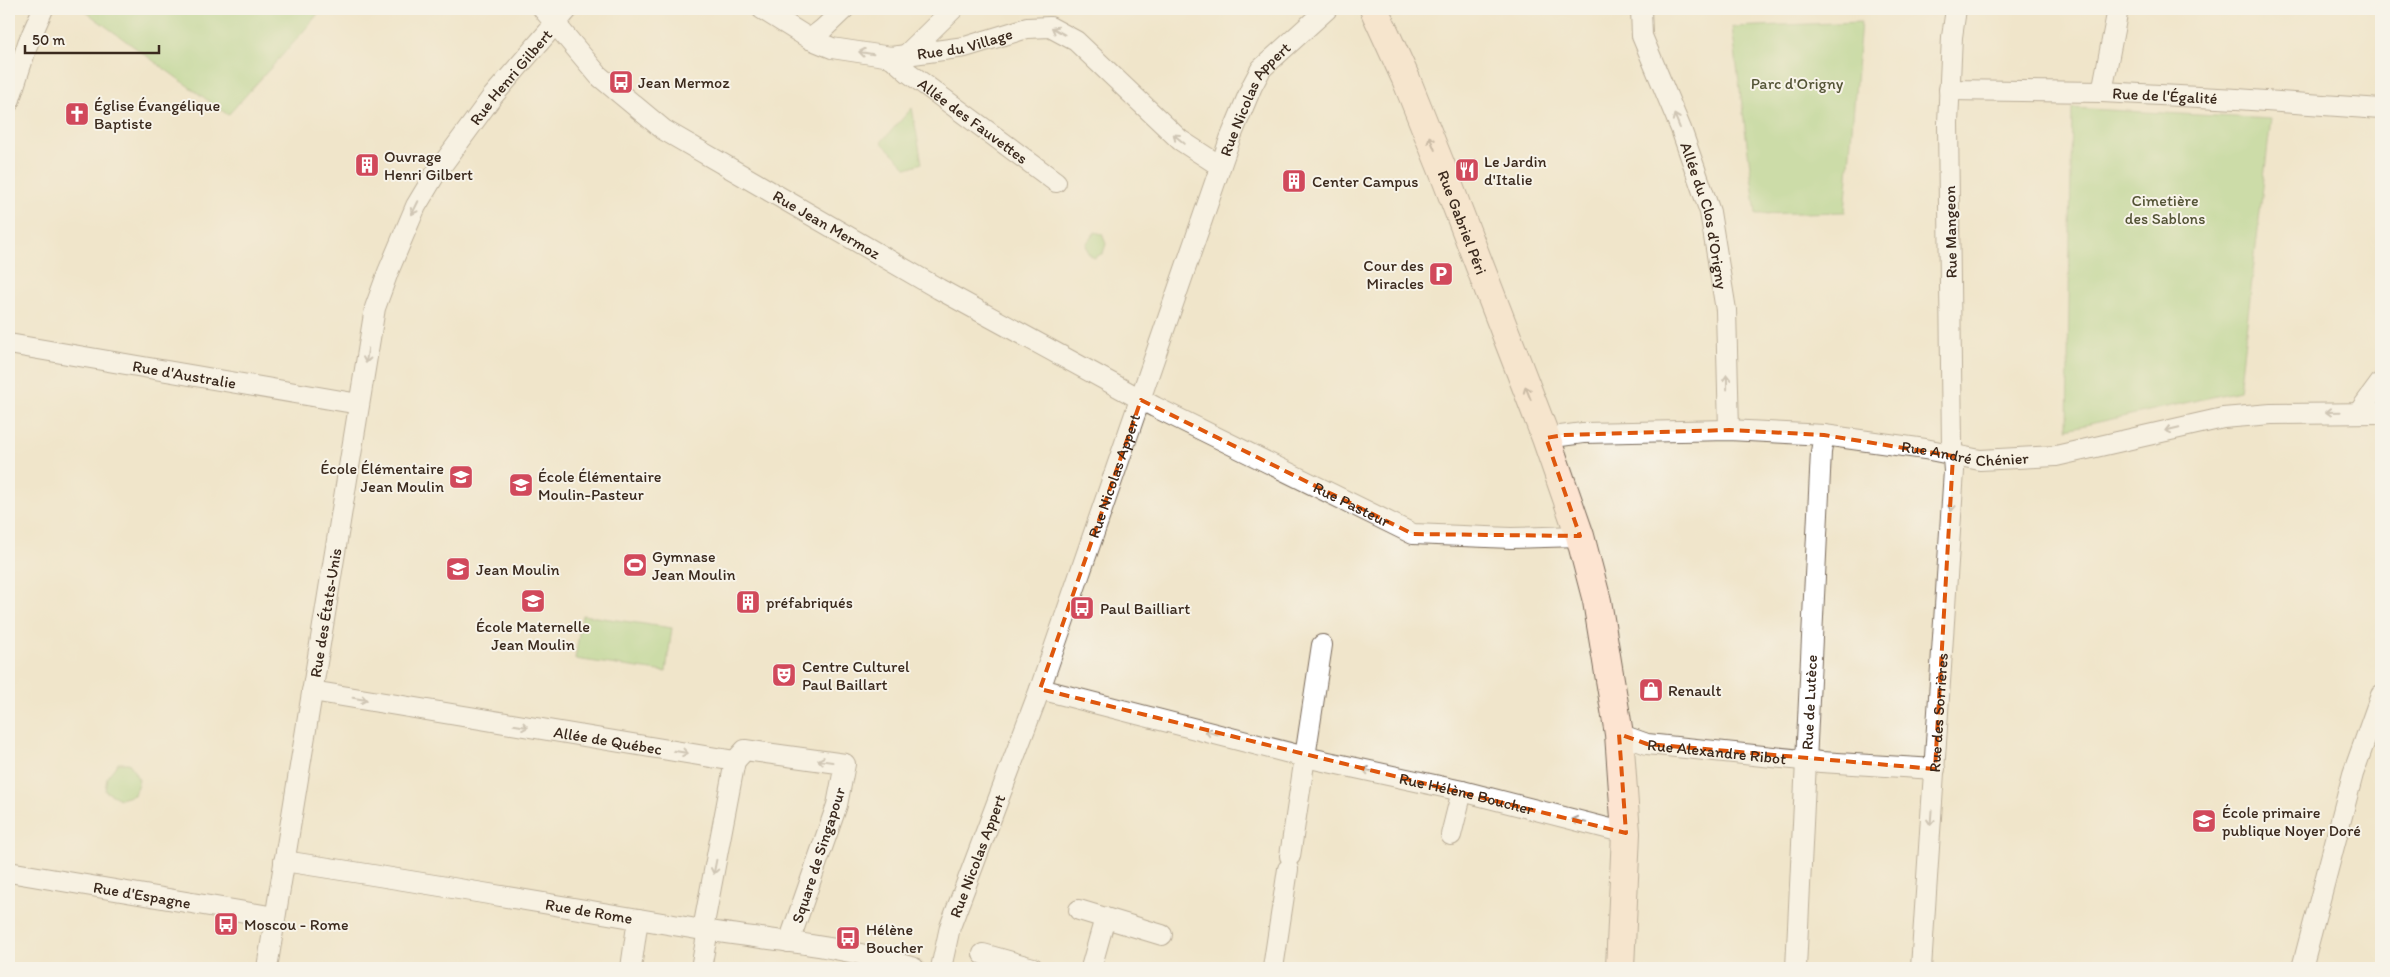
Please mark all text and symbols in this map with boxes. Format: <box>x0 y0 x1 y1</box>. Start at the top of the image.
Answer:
scale bar <box>25 22 159 54</box>
street label: Rue du Village <box>916 24 1015 63</box>
street label: Rue Henri Gilbert <box>466 25 556 129</box>
one-way arrow <box>1051 26 1066 36</box>
text: 50 m <box>32 31 65 49</box>
street label: Rue Nicolas Appert <box>1216 38 1295 159</box>
one-way arrow <box>858 48 874 58</box>
bus stop icon: Jean Mermoz <box>608 69 634 95</box>
place label: Jean Mermoz <box>638 73 730 92</box>
street label: Allée des Fauvettes <box>914 74 1032 168</box>
park label: Parc d'Origny <box>1751 74 1844 93</box>
street label: Rue de l'Égalité <box>2112 84 2218 108</box>
place label: Église Évangélique Baptiste <box>94 96 221 133</box>
church icon: Église Évangélique Baptiste <box>64 101 90 127</box>
one-way arrow <box>1672 114 1682 129</box>
one-way arrow <box>1173 133 1186 144</box>
one-way arrow <box>1426 136 1436 151</box>
street label: Allée du Clos d'Origny <box>1676 140 1732 291</box>
place label: Ouvrage Henri Gilbert <box>384 147 473 184</box>
building icon: Ouvrage Henri Gilbert <box>354 152 380 178</box>
place label: Le Jardin d'Italie <box>1484 152 1547 189</box>
restaurant icon: Le Jardin d'Italie <box>1454 157 1480 183</box>
street label: Rue Gabriel Péri <box>1434 167 1491 277</box>
building icon: Center Campus <box>1281 168 1307 194</box>
place label: Center Campus <box>1312 172 1418 191</box>
street label: Rue Mangeon <box>1940 185 1961 279</box>
street label: Rue Jean Mermoz <box>769 186 884 263</box>
park label: Cimetière des Sablons <box>2125 191 2205 228</box>
one-way arrow <box>410 200 420 215</box>
place label: Cour des Miracles <box>1363 256 1424 293</box>
parking icon: Cour des Miracles <box>1428 261 1454 287</box>
one-way arrow <box>362 348 372 364</box>
street label: Rue d'Australie <box>131 356 238 393</box>
one-way arrow <box>1723 374 1732 390</box>
one-way arrow <box>1522 386 1532 401</box>
one-way arrow <box>2325 407 2341 417</box>
street label: Rue Nicolas Appert <box>1084 411 1144 541</box>
one-way arrow <box>2164 425 2180 434</box>
street label: Rue André Chénier <box>1900 437 2030 470</box>
place label: École Élémentaire Jean Moulin <box>321 459 444 496</box>
school or university icon: École Élémentaire Jean Moulin <box>448 464 474 490</box>
place label: École Élémentaire Moulin-Pasteur <box>538 467 662 504</box>
school or university icon: École Élémentaire Moulin-Pasteur <box>508 472 534 498</box>
street label: Rue Pasteur <box>1310 477 1394 531</box>
one-way arrow <box>1948 496 1957 512</box>
street label: Rue des États-Unis <box>306 547 346 679</box>
place label: Gymnase Jean Moulin <box>652 547 736 584</box>
sports icon: Gymnase Jean Moulin <box>622 552 648 578</box>
school or university icon: Jean Moulin <box>445 556 471 582</box>
place label: Jean Moulin <box>476 560 560 579</box>
school or university icon: École Maternelle Jean Moulin <box>520 588 546 614</box>
building icon: préfabriqués <box>735 589 761 615</box>
place label: préfabriqués <box>766 593 853 612</box>
bus stop icon: Paul Bailliart <box>1069 595 1095 621</box>
place label: Paul Bailliart <box>1100 599 1190 618</box>
place label: École Maternelle Jean Moulin <box>476 617 590 654</box>
street label: Rue des Sorrières <box>1925 652 1952 773</box>
street label: Rue de Lutèce <box>1798 654 1821 750</box>
place label: Centre Culturel Paul Baillart <box>802 657 910 694</box>
theatre icon: Centre Culturel Paul Baillart <box>771 662 797 688</box>
shop icon: Renault <box>1638 677 1664 703</box>
place label: Renault <box>1668 681 1722 700</box>
one-way arrow <box>352 695 368 705</box>
one-way arrow <box>512 722 528 732</box>
street label: Allée de Québec <box>552 722 663 759</box>
one-way arrow <box>1204 728 1220 737</box>
street label: Rue Alexandre Ribot <box>1646 735 1787 768</box>
one-way arrow <box>673 747 689 757</box>
one-way arrow <box>818 756 834 766</box>
one-way arrow <box>1362 766 1378 775</box>
street label: Rue Hélène Boucher <box>1397 769 1536 819</box>
street label: Square de Singapour <box>788 784 850 925</box>
street label: Rue Nicolas Appert <box>945 792 1009 920</box>
place label: École primaire publique Noyer Doré <box>2222 803 2361 840</box>
school or university icon: École primaire publique Noyer Doré <box>2191 808 2217 834</box>
one-way arrow <box>1927 809 1936 825</box>
one-way arrow <box>1572 815 1588 825</box>
one-way arrow <box>709 859 719 875</box>
street label: Rue d'Espagne <box>92 877 192 913</box>
street label: Rue de Rome <box>544 894 634 928</box>
bus stop icon: Moscou - Rome <box>213 911 239 937</box>
place label: Moscou - Rome <box>244 915 349 934</box>
place label: Hélène Boucher <box>866 920 924 957</box>
bus stop icon: Hélène Boucher <box>835 925 861 951</box>

